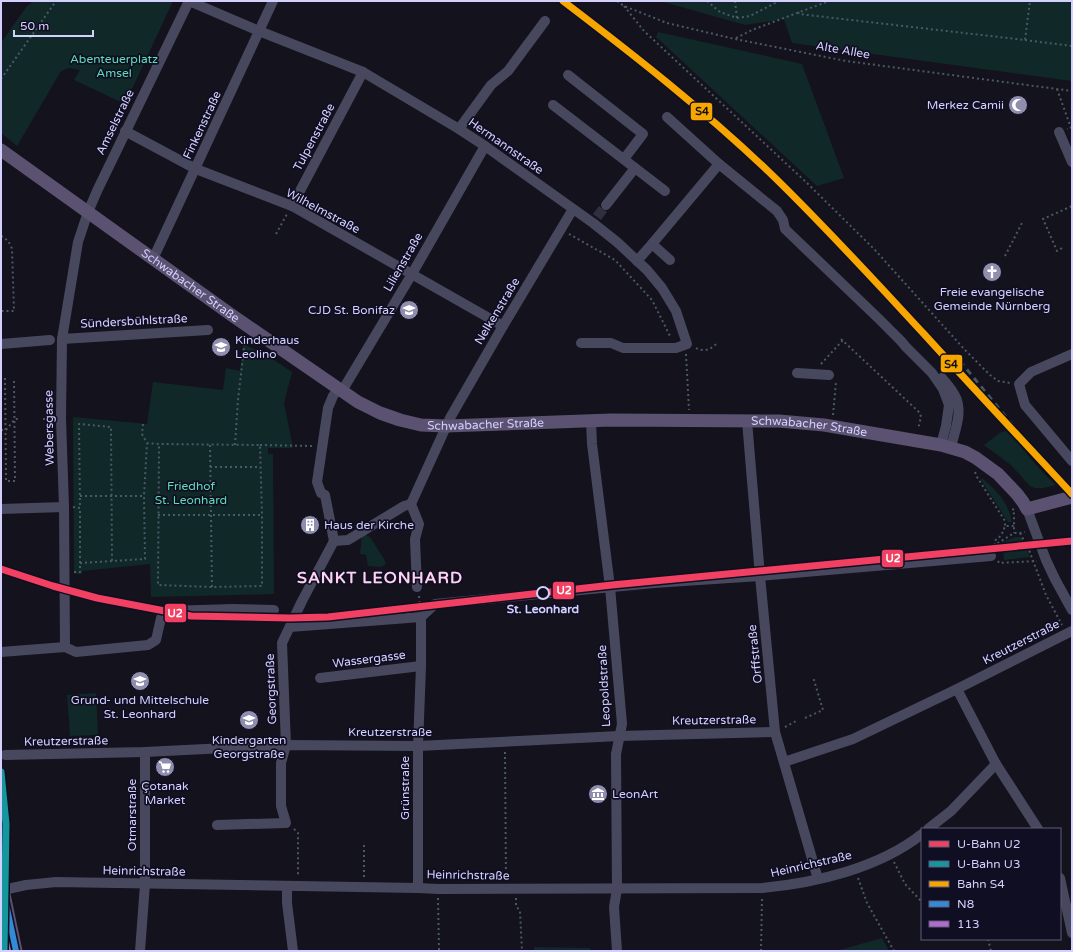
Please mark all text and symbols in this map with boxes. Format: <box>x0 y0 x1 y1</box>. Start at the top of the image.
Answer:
scale bar <box>14 12 93 38</box>
text: 50 m <box>20 19 49 33</box>
street label: Alte Allee <box>815 38 871 62</box>
park label: Abenteuerplatz Amsel <box>70 52 158 80</box>
street label: Amselstraße <box>93 87 137 157</box>
street label: Finkenstraße <box>180 88 224 161</box>
mosque icon: Merkez Camii <box>1007 94 1029 116</box>
place label: Merkez Camii <box>927 98 1004 112</box>
street label: Tulpenstraße <box>290 101 338 173</box>
line badge: S4 <box>690 102 713 121</box>
text: S4 <box>695 105 709 118</box>
street label: Hermannstraße <box>466 115 546 177</box>
street label: Wilhelmstraße <box>284 186 363 236</box>
street label: Lilienstraße <box>381 230 426 294</box>
street label: Schwabacher Straße <box>139 246 242 325</box>
church icon: Freie evangelische Gemeinde Nürnberg <box>981 261 1003 283</box>
street label: Nelkenstraße <box>472 275 523 347</box>
place label: Freie evangelische Gemeinde Nürnberg <box>934 285 1050 313</box>
school or university icon: CJD St. Bonifaz <box>398 299 420 321</box>
place label: CJD St. Bonifaz <box>308 303 395 317</box>
street label: Sündersbühlstraße <box>80 311 188 331</box>
place label: Kinderhaus Leolino <box>235 333 300 361</box>
school or university icon: Kinderhaus Leolino <box>210 336 232 358</box>
line badge: S4 <box>940 354 963 373</box>
text: S4 <box>944 358 958 371</box>
street label: Webersgasse <box>41 390 57 466</box>
street label: Schwabacher Straße <box>751 414 869 439</box>
street label: Schwabacher Straße <box>427 415 544 433</box>
park label: Friedhof St. Leonhard <box>155 479 227 507</box>
building icon: Haus der Kirche <box>299 514 321 536</box>
place label: Haus der Kirche <box>324 518 414 532</box>
line badge: U2 <box>881 549 904 568</box>
text: U2 <box>885 552 901 565</box>
district label: SANKT LEONHARD <box>297 568 463 588</box>
line badge: U2 <box>552 581 575 600</box>
text: U2 <box>556 584 572 597</box>
marker: St. Leonhard <box>536 586 550 600</box>
place label: St. Leonhard <box>507 602 579 616</box>
line badge: U2 <box>164 603 187 623</box>
text: U2 <box>167 607 183 620</box>
street label: Kreutzerstraße <box>980 617 1062 667</box>
street label: Orffstraße <box>745 624 765 684</box>
street label: Leopoldstraße <box>595 644 613 727</box>
street label: Wassergasse <box>332 648 407 670</box>
street label: Georgstraße <box>263 653 279 725</box>
school or university icon: Grund- und Mittelschule St. Leonhard <box>129 670 151 692</box>
place label: Grund- und Mittelschule St. Leonhard <box>71 693 209 721</box>
school or university icon: Kindergarten Georgstraße <box>238 709 260 731</box>
street label: Kreutzerstraße <box>672 712 756 728</box>
street label: Kreutzerstraße <box>348 725 432 739</box>
street label: Kreutzerstraße <box>24 733 108 749</box>
place label: Kindergarten Georgstraße <box>212 733 286 761</box>
supermarket icon: Çotanak Market <box>154 756 176 778</box>
street label: Grünstraße <box>398 756 412 820</box>
street label: Otmarstraße <box>125 779 139 851</box>
place label: Çotanak Market <box>141 779 189 807</box>
museum icon: LeonArt <box>587 783 609 805</box>
place label: LeonArt <box>612 787 659 801</box>
legend <box>921 828 1061 940</box>
text: U-Bahn U2 <box>957 837 1020 851</box>
street label: Heinrichstraße <box>769 848 853 880</box>
text: U-Bahn U3 <box>957 857 1020 871</box>
street label: Heinrichstraße <box>102 863 186 879</box>
street label: Heinrichstraße <box>426 867 510 883</box>
text: Bahn S4 <box>957 877 1005 891</box>
text: N8 <box>957 897 974 911</box>
text: 113 <box>957 917 980 931</box>

